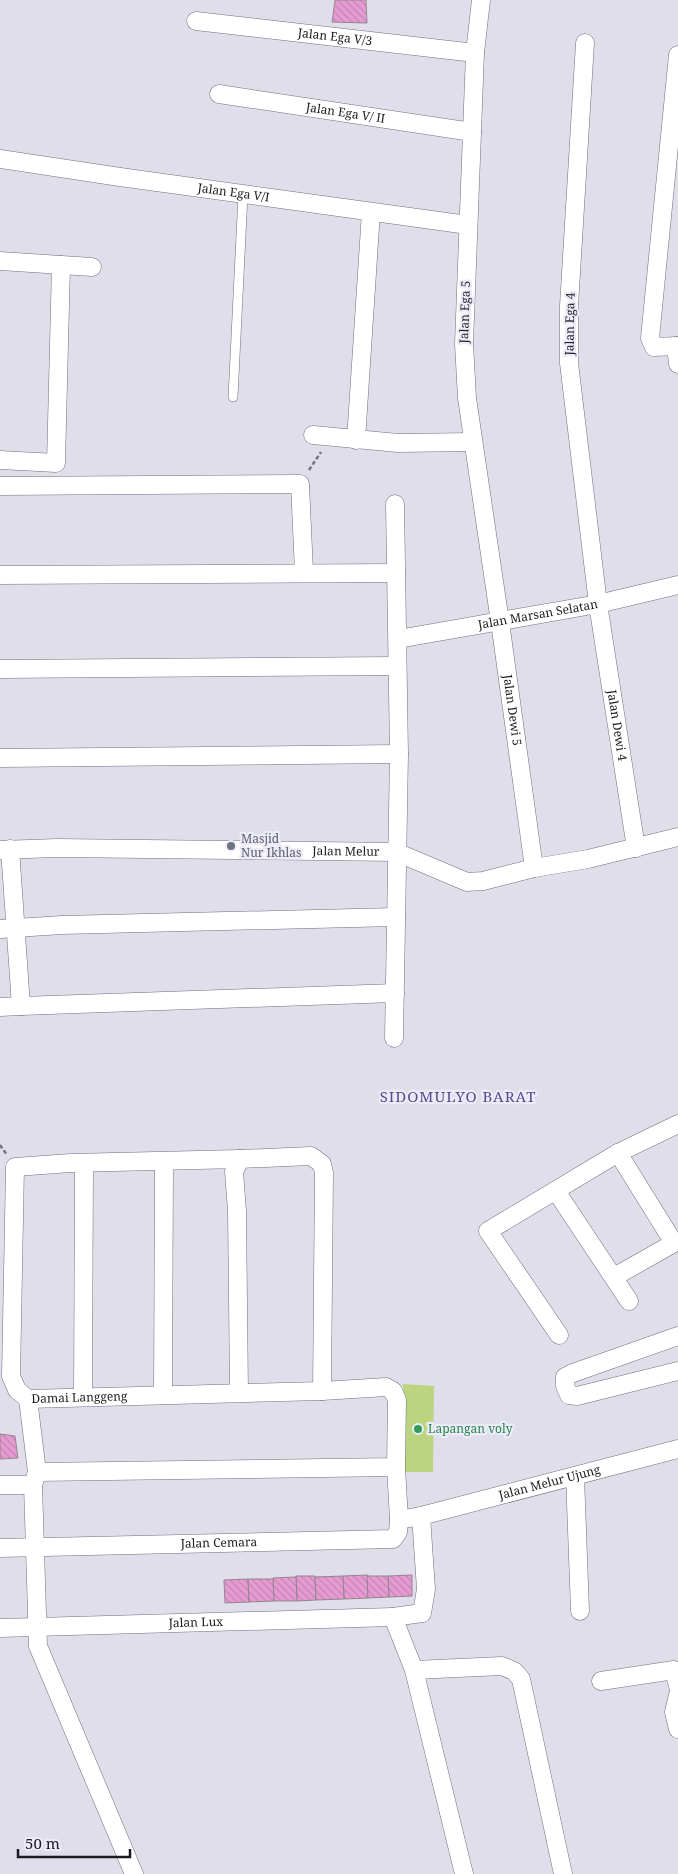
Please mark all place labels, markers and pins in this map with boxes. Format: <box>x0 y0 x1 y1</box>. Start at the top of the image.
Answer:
place label: Masjid Nur Ikhlas <box>241 830 301 861</box>
marker: Masjid Nur Ikhlas <box>225 840 237 852</box>
place label: Lapangan voly <box>428 1420 513 1437</box>
marker: Lapangan voly <box>412 1423 424 1435</box>

